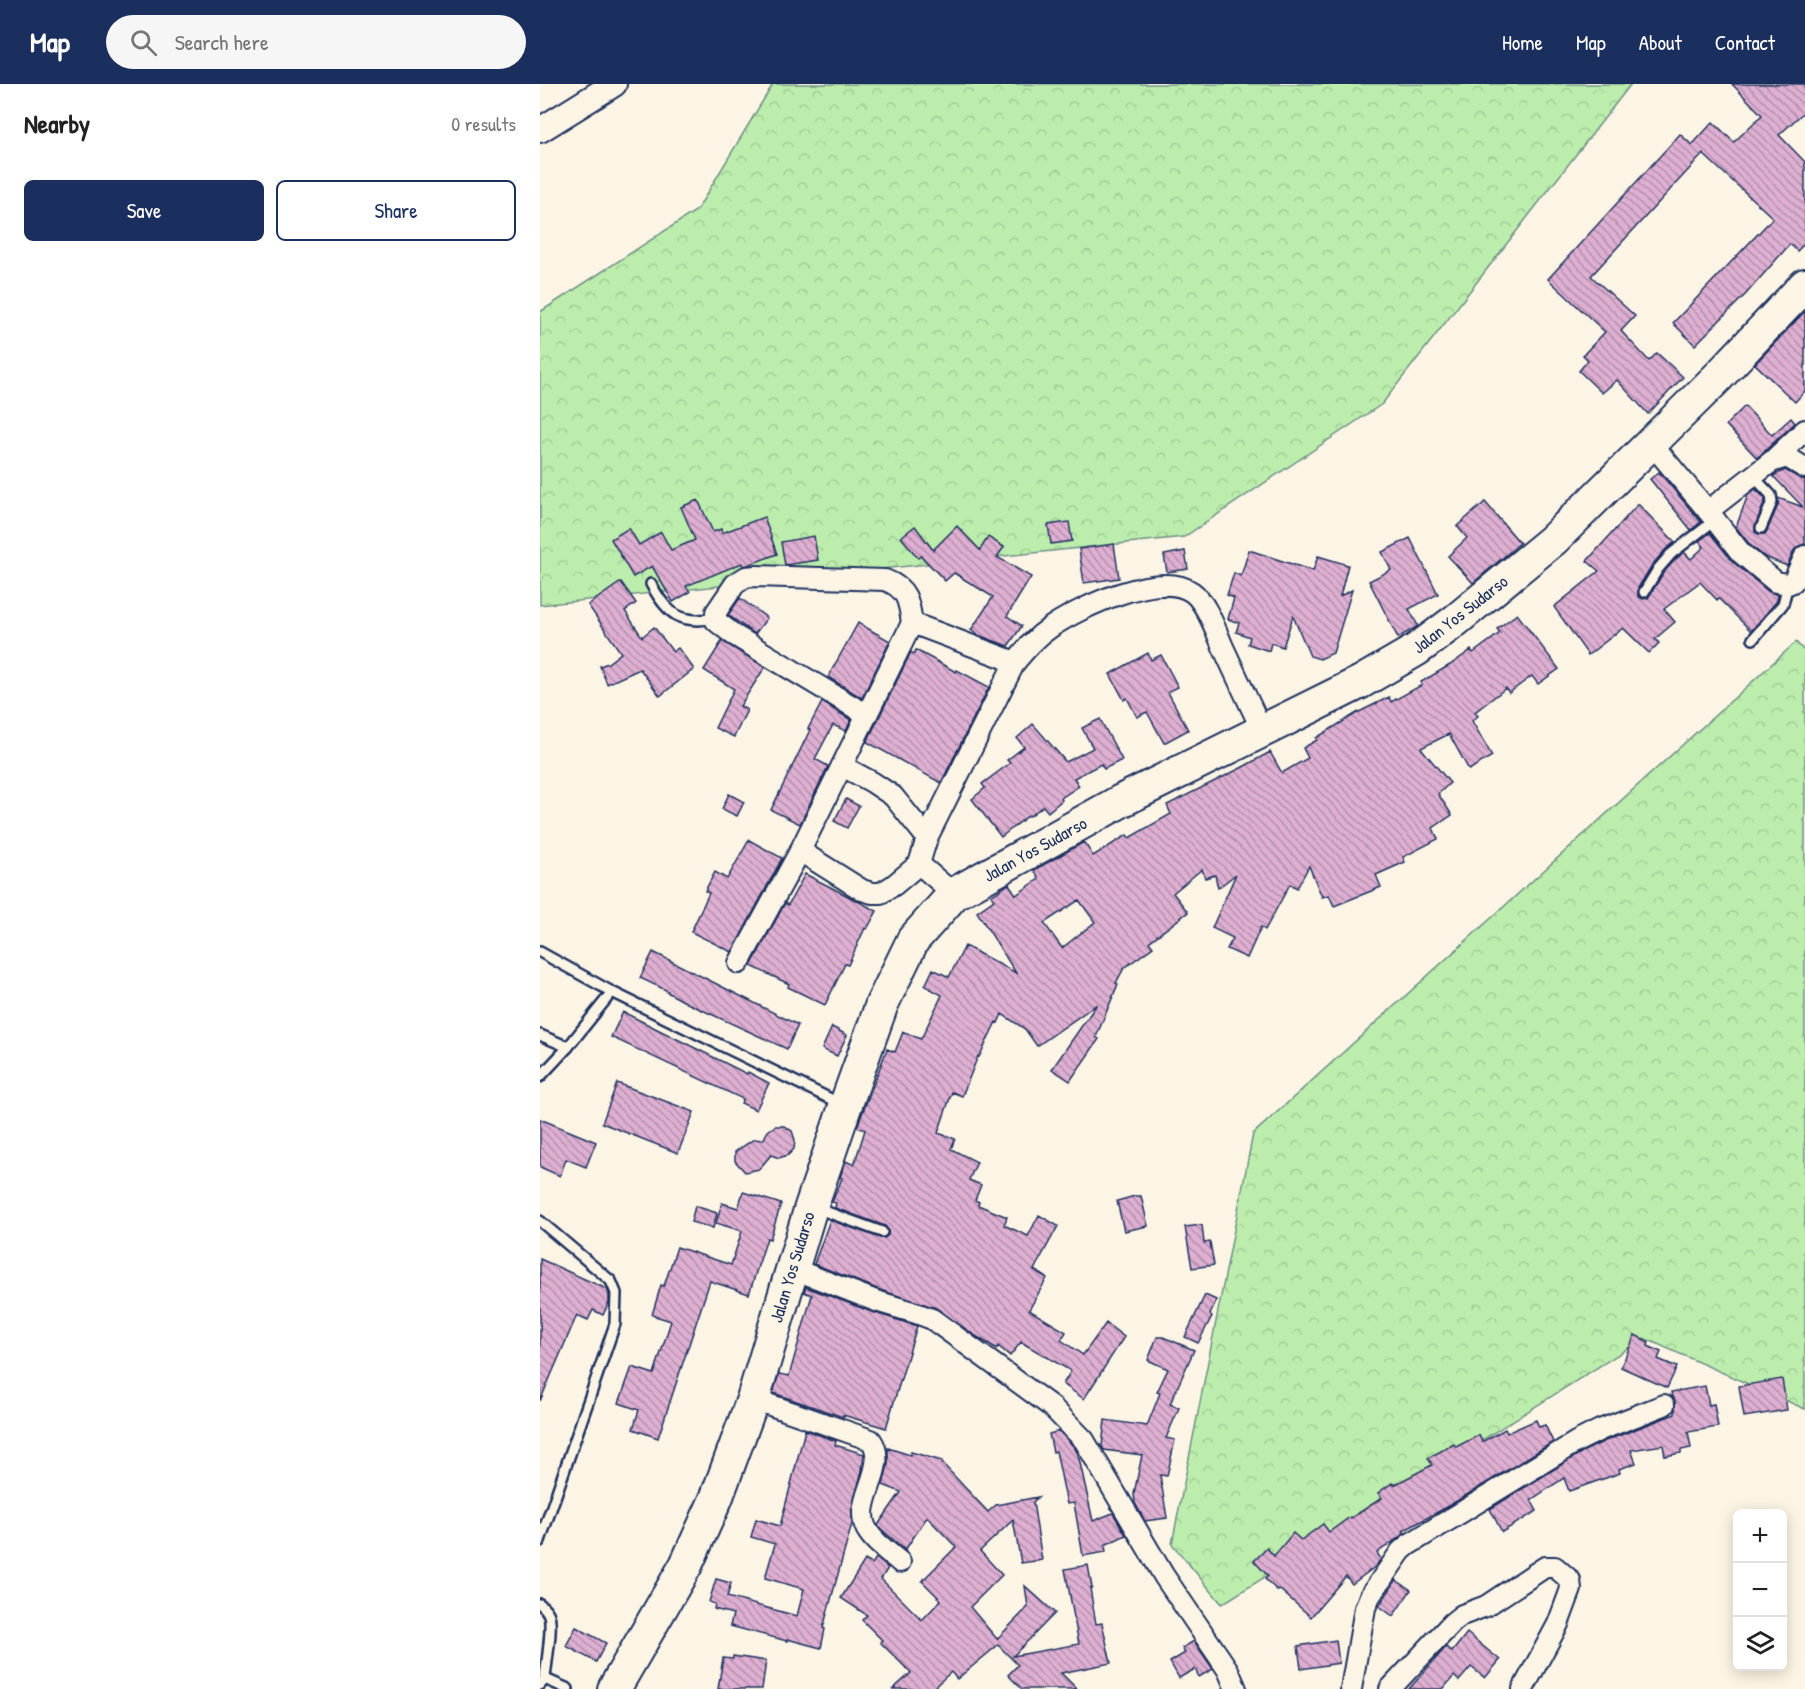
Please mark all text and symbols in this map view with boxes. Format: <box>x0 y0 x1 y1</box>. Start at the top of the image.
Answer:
search box <box>106 15 526 69</box>
text: Map <box>30 23 70 61</box>
icon: search <box>127 26 160 59</box>
text: Search here <box>175 27 269 57</box>
text: Home <box>1502 28 1543 57</box>
text: Map <box>1576 28 1606 57</box>
text: About <box>1639 28 1682 57</box>
text: Contact <box>1715 28 1775 57</box>
text: Nearby <box>24 106 90 141</box>
text: 0 results <box>451 110 516 137</box>
button: Save <box>24 180 264 241</box>
button: Share <box>276 180 516 241</box>
street label: Jalan Yos Sudarso <box>1407 569 1513 659</box>
street label: Jalan Yos Sudarso <box>979 810 1091 888</box>
street label: Jalan Yos Sudarso <box>763 1208 821 1326</box>
map controls <box>1733 1509 1787 1671</box>
button: + <box>1733 1509 1787 1563</box>
button: − <box>1733 1563 1787 1617</box>
button: layers <box>1733 1617 1787 1671</box>

